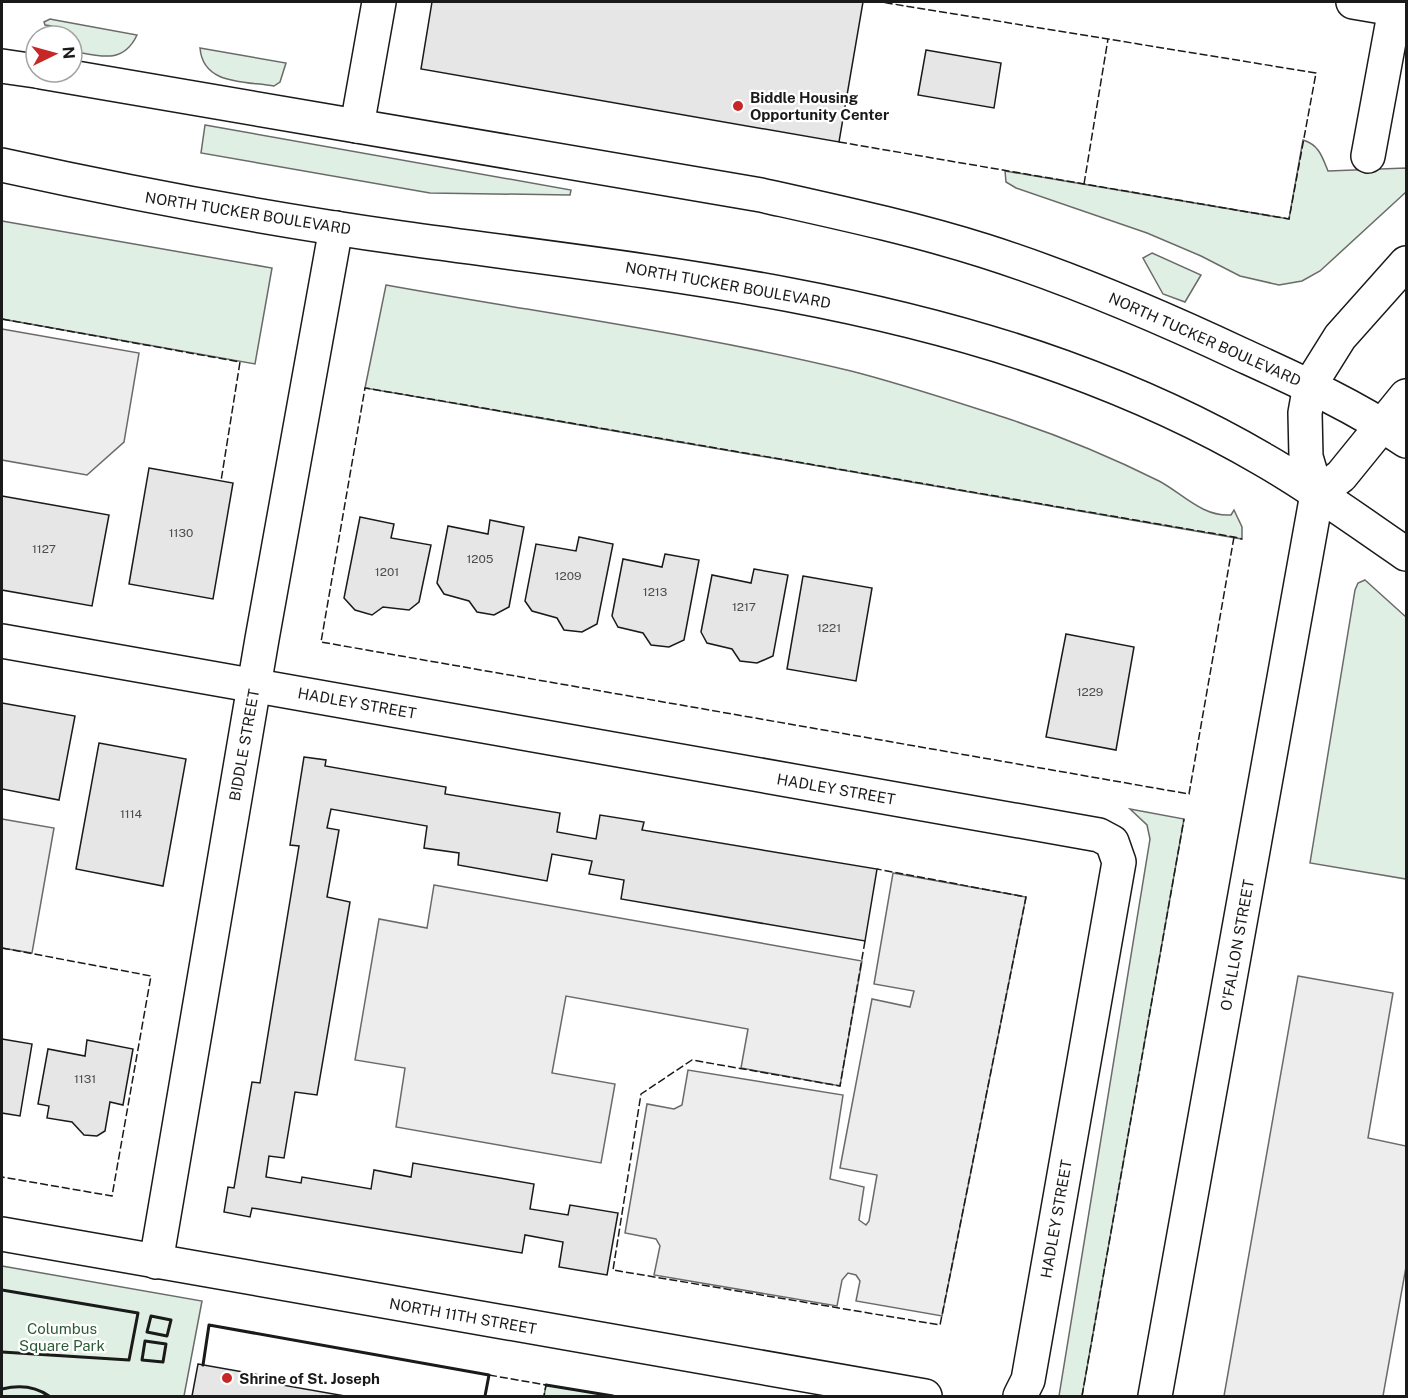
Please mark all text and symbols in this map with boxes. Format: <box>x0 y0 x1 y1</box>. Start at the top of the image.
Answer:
north arrow <box>24 24 84 84</box>
text: N <box>58 46 78 60</box>
place label: Biddle Housing Opportunity Center <box>750 89 889 123</box>
marker: Biddle Housing Opportunity Center <box>731 99 745 113</box>
street label: NORTH TUCKER BOULEVARD <box>144 188 352 238</box>
street label: NORTH TUCKER BOULEVARD <box>624 259 832 311</box>
street label: NORTH TUCKER BOULEVARD <box>1106 289 1304 389</box>
house number: 1130 <box>169 526 193 540</box>
house number: 1127 <box>32 542 56 556</box>
house number: 1205 <box>466 552 494 566</box>
house number: 1201 <box>375 565 399 579</box>
house number: 1209 <box>555 569 581 583</box>
house number: 1213 <box>643 585 667 599</box>
house number: 1217 <box>732 600 756 614</box>
house number: 1221 <box>817 621 841 635</box>
street label: HADLEY STREET <box>296 684 418 722</box>
house number: 1229 <box>1077 685 1103 699</box>
street label: BIDDLE STREET <box>226 688 262 802</box>
street label: HADLEY STREET <box>775 770 897 808</box>
house number: 1114 <box>120 807 143 821</box>
street label: O'FALLON STREET <box>1217 878 1257 1012</box>
house number: 1131 <box>74 1072 96 1086</box>
street label: HADLEY STREET <box>1037 1158 1075 1280</box>
street label: NORTH 11TH STREET <box>388 1295 538 1337</box>
park label: Columbus Square Park <box>19 1320 105 1354</box>
place label: Shrine of St. Joseph <box>239 1370 380 1387</box>
marker: Shrine of St. Joseph <box>220 1371 234 1385</box>

